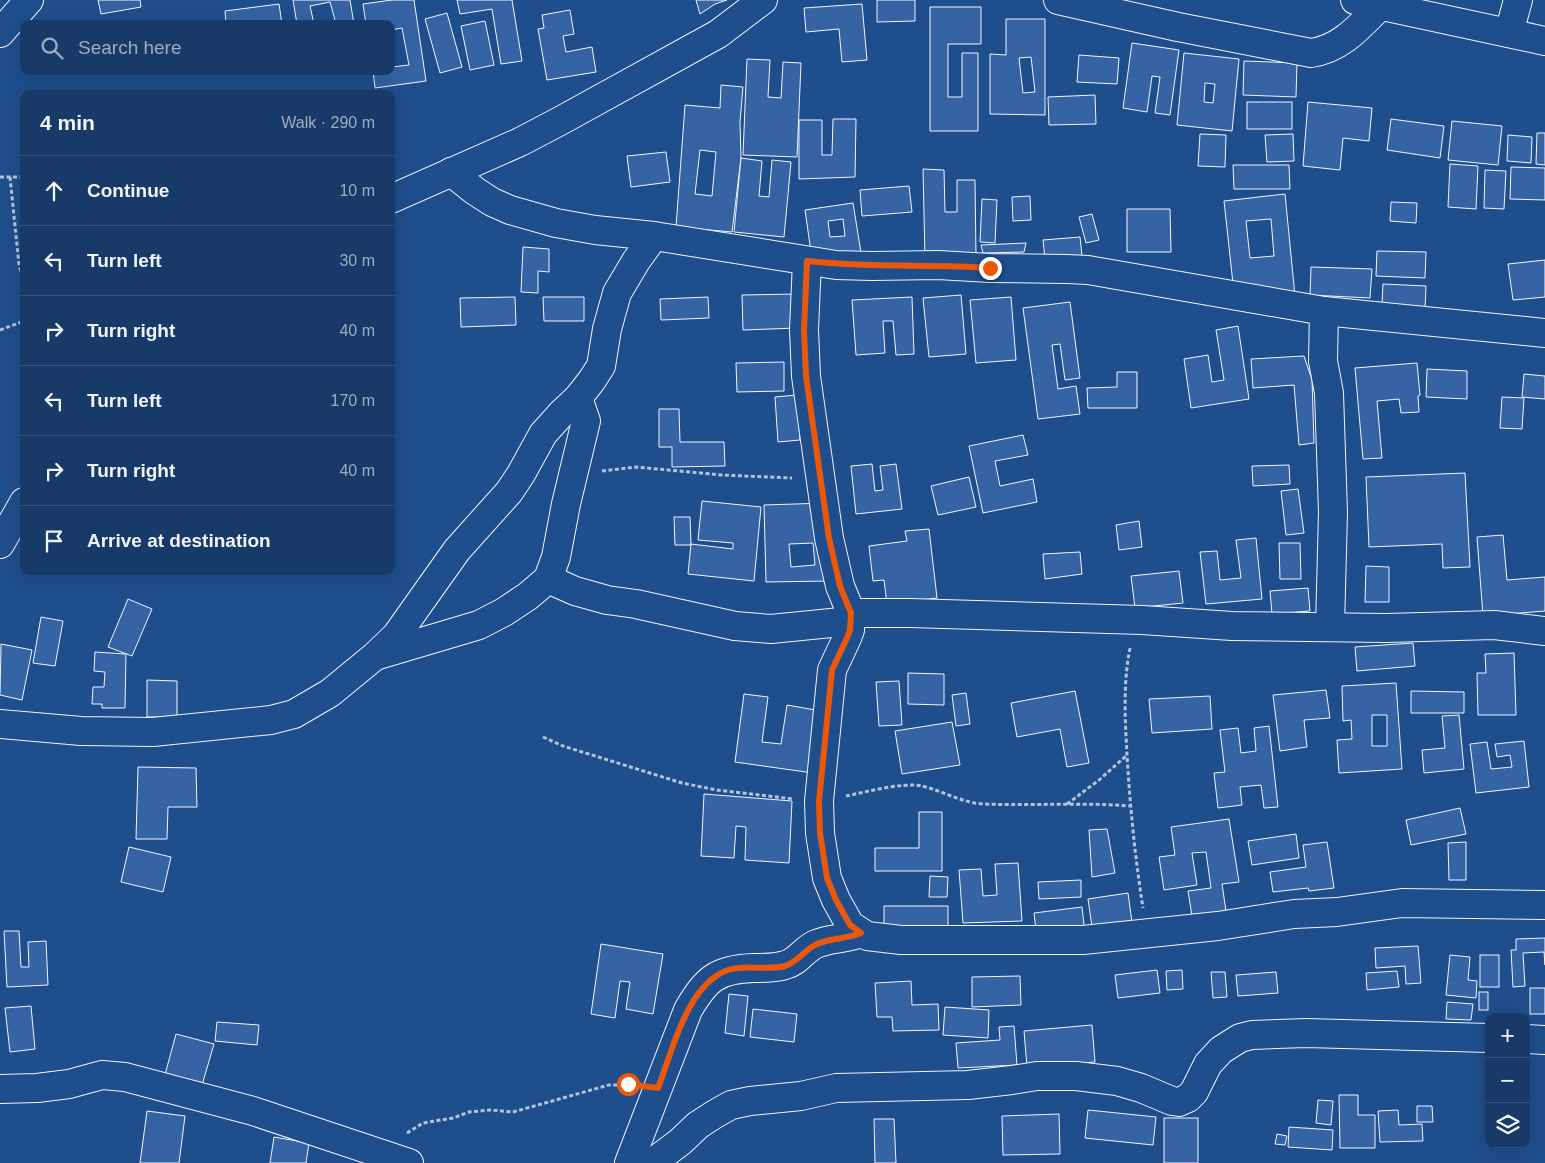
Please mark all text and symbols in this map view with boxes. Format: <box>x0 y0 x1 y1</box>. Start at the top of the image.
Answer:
search box <box>20 20 395 75</box>
icon: search <box>38 34 66 62</box>
text: Search here <box>78 37 182 58</box>
text: 4 min <box>40 111 95 134</box>
text: Walk · 290 m <box>281 114 375 131</box>
icon: ahead <box>40 177 68 205</box>
text: Continue <box>87 180 169 201</box>
text: 10 m <box>339 182 375 199</box>
icon: left <box>40 247 68 275</box>
text: Turn left <box>87 250 162 271</box>
text: 30 m <box>339 252 375 269</box>
route end <box>979 257 1002 280</box>
icon: right <box>40 317 68 345</box>
text: Turn right <box>87 320 175 341</box>
text: 40 m <box>339 322 375 339</box>
icon: left <box>40 387 68 415</box>
text: Turn left <box>87 390 162 411</box>
text: 170 m <box>331 392 375 409</box>
icon: right <box>40 457 68 485</box>
text: Turn right <box>87 460 175 481</box>
text: 40 m <box>339 462 375 479</box>
icon: arrive <box>40 527 68 555</box>
text: Arrive at destination <box>87 530 271 551</box>
map controls <box>1485 1013 1530 1148</box>
button: + <box>1485 1013 1530 1058</box>
button: − <box>1485 1058 1530 1103</box>
route start <box>617 1073 640 1096</box>
button: layers <box>1485 1103 1530 1148</box>

